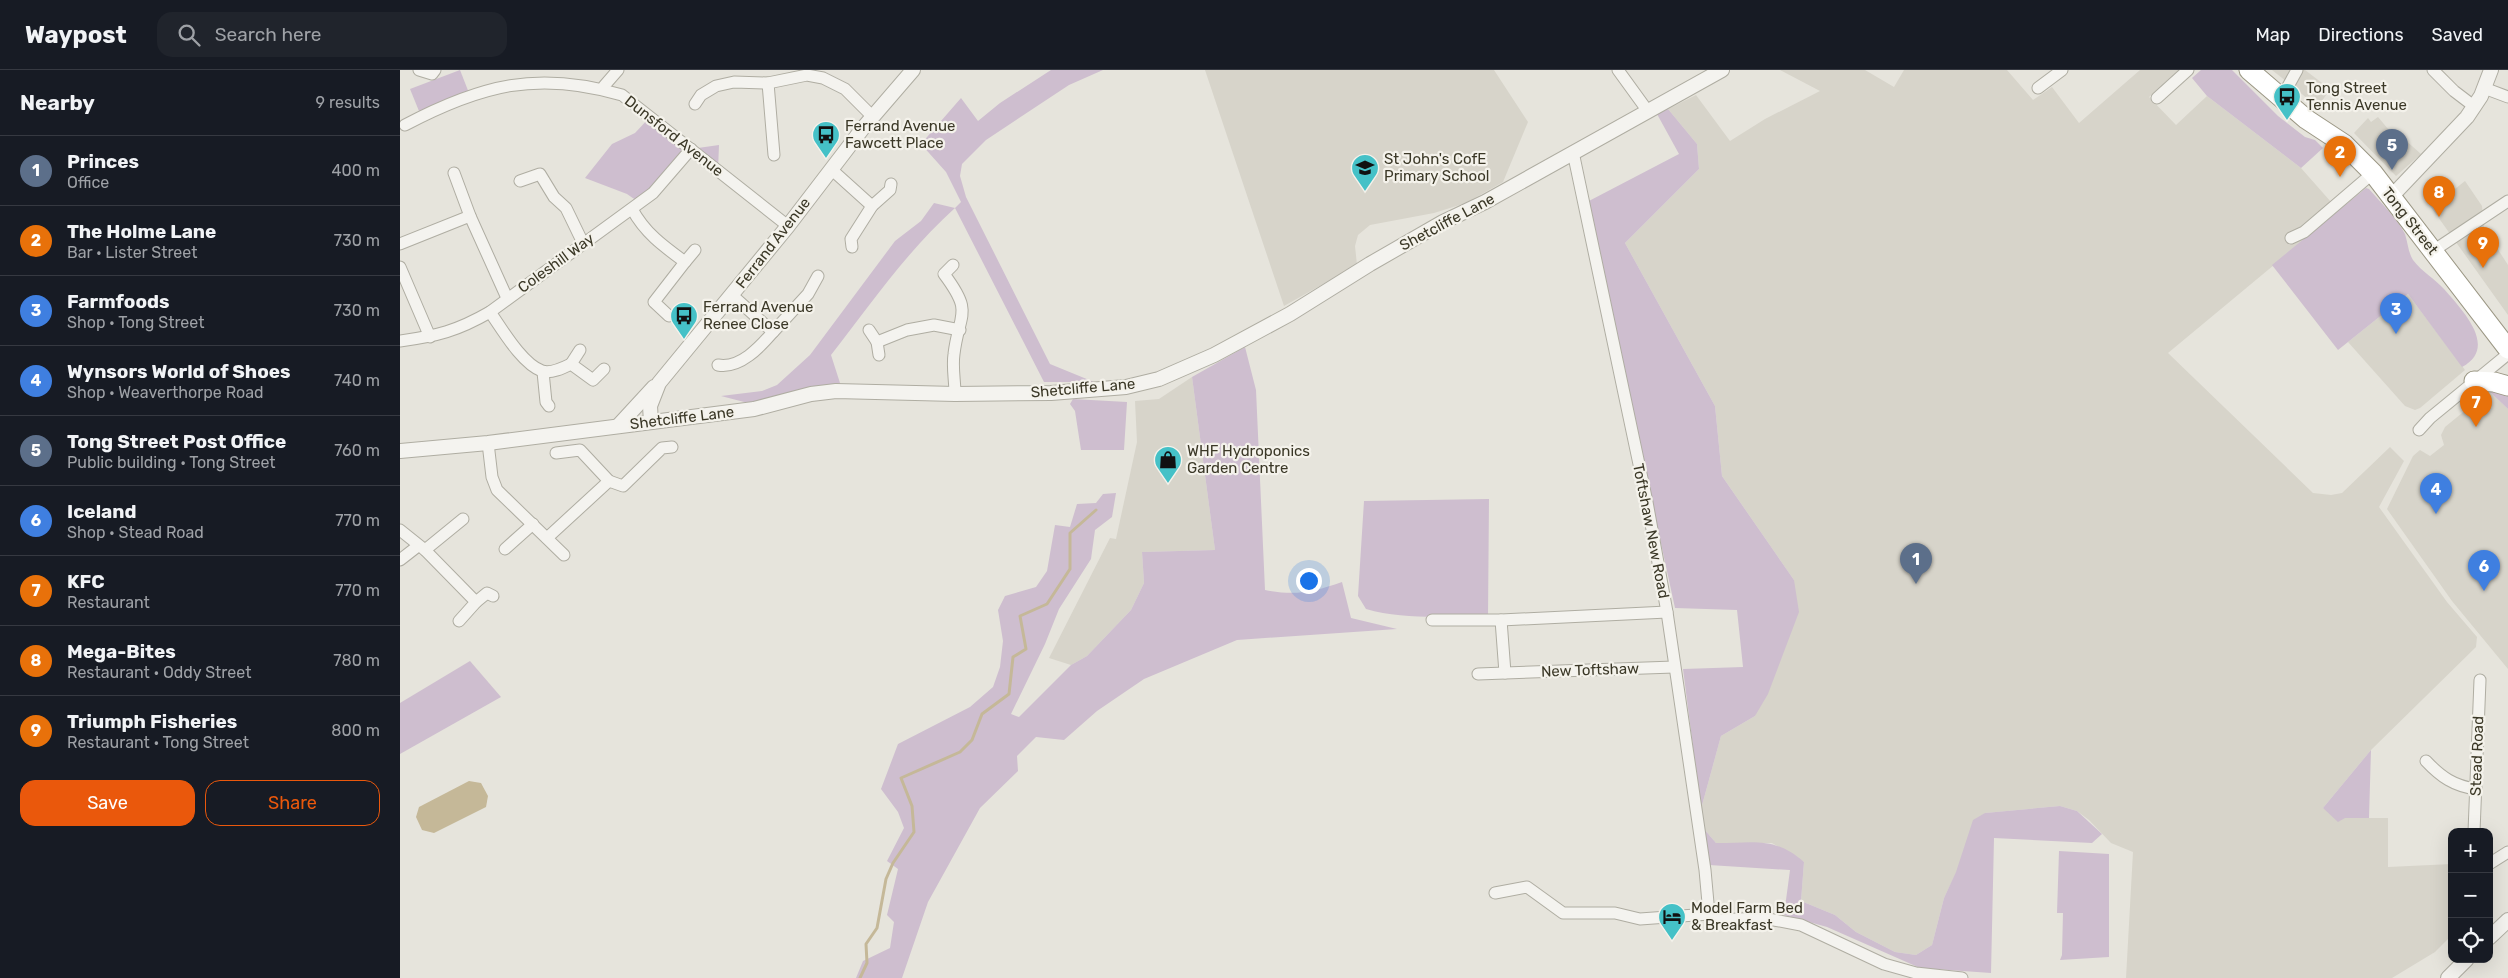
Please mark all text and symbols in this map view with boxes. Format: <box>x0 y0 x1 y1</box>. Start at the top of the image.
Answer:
search box <box>157 12 507 57</box>
text: Waypost <box>25 21 127 49</box>
icon: search <box>175 21 203 49</box>
text: Search here <box>215 23 321 46</box>
text: Map <box>2255 24 2290 46</box>
text: Directions <box>2318 24 2404 46</box>
text: Saved <box>2432 24 2483 46</box>
place label: Tong Street Tennis Avenue <box>2306 79 2407 114</box>
bus stop icon: Tong Street Tennis Avenue <box>2272 82 2302 121</box>
text: Nearby <box>20 90 95 115</box>
street label: Dunsford Avenue <box>621 92 727 180</box>
text: 9 results <box>316 93 380 112</box>
place label: Ferrand Avenue Fawcett Place <box>845 117 955 152</box>
bus stop icon: Ferrand Avenue Fawcett Place <box>811 120 841 159</box>
pin: 5 <box>2376 129 2408 170</box>
pin: 2 <box>2324 136 2356 177</box>
text: Princes <box>67 150 139 173</box>
place label: St John's CofE Primary School <box>1384 150 1489 185</box>
school or university icon: St John's CofE Primary School <box>1350 153 1380 192</box>
text: 1 <box>32 161 40 180</box>
text: 400 m <box>332 161 380 180</box>
text: Office <box>67 173 109 192</box>
pin: 8 <box>2423 176 2455 217</box>
street label: Tong Street <box>2378 184 2442 259</box>
street label: Shetcliffe Lane <box>1397 189 1497 255</box>
street label: Ferrand Avenue <box>732 194 814 292</box>
text: The Holme Lane <box>67 220 216 243</box>
pin: 9 <box>2467 227 2499 268</box>
street label: Coleshill Way <box>514 229 598 297</box>
text: 2 <box>31 231 41 250</box>
text: 730 m <box>334 231 380 250</box>
text: Bar · Lister Street <box>67 243 198 262</box>
text: Farmfoods <box>67 290 169 313</box>
pin: 3 <box>2380 293 2412 334</box>
place label: Ferrand Avenue Renee Close <box>703 298 813 333</box>
text: 3 <box>31 301 41 320</box>
text: 730 m <box>334 301 380 320</box>
bus stop icon: Ferrand Avenue Renee Close <box>669 301 699 340</box>
text: Shop · Tong Street <box>67 313 204 332</box>
text: Wynsors World of Shoes <box>67 360 291 383</box>
text: 4 <box>31 371 41 390</box>
text: 740 m <box>334 371 380 390</box>
street label: Shetcliffe Lane <box>1030 374 1136 402</box>
text: Shop · Weaverthorpe Road <box>67 383 264 402</box>
pin: 7 <box>2460 386 2492 427</box>
street label: Shetcliffe Lane <box>629 403 735 433</box>
text: Tong Street Post Office <box>67 430 286 453</box>
text: 5 <box>31 441 41 460</box>
text: 760 m <box>334 441 380 460</box>
place label: WHF Hydroponics Garden Centre <box>1187 442 1310 477</box>
shop icon: WHF Hydroponics Garden Centre <box>1153 445 1183 484</box>
text: Public building · Tong Street <box>67 453 276 472</box>
street label: Toftshaw New Road <box>1629 462 1673 600</box>
pin: 4 <box>2420 473 2452 514</box>
text: Iceland <box>67 500 137 523</box>
text: 6 <box>31 511 41 530</box>
text: 770 m <box>335 511 380 530</box>
text: Shop · Stead Road <box>67 523 204 542</box>
pin: 1 <box>1900 543 1932 584</box>
pin: 6 <box>2468 550 2500 591</box>
your location <box>1296 568 1322 594</box>
text: KFC <box>67 570 105 593</box>
text: 7 <box>31 581 41 600</box>
text: 770 m <box>335 581 380 600</box>
text: Restaurant <box>67 593 150 612</box>
text: Mega-Bites <box>67 640 176 663</box>
text: 8 <box>31 651 41 670</box>
text: 780 m <box>333 651 380 670</box>
street label: New Toftshaw <box>1541 659 1639 681</box>
text: Restaurant · Oddy Street <box>67 663 251 682</box>
text: Triumph Fisheries <box>67 710 237 733</box>
street label: Stead Road <box>2467 716 2487 796</box>
text: 9 <box>31 721 41 740</box>
text: 800 m <box>331 721 380 740</box>
text: Restaurant · Tong Street <box>67 733 249 752</box>
button: Save <box>20 780 195 826</box>
button: Share <box>205 780 380 826</box>
map controls <box>2448 828 2493 963</box>
button: + <box>2448 828 2493 873</box>
button: − <box>2448 873 2493 918</box>
place label: Model Farm Bed & Breakfast <box>1691 899 1803 934</box>
hotel icon: Model Farm Bed & Breakfast <box>1657 902 1687 941</box>
button: locate <box>2448 918 2493 963</box>

